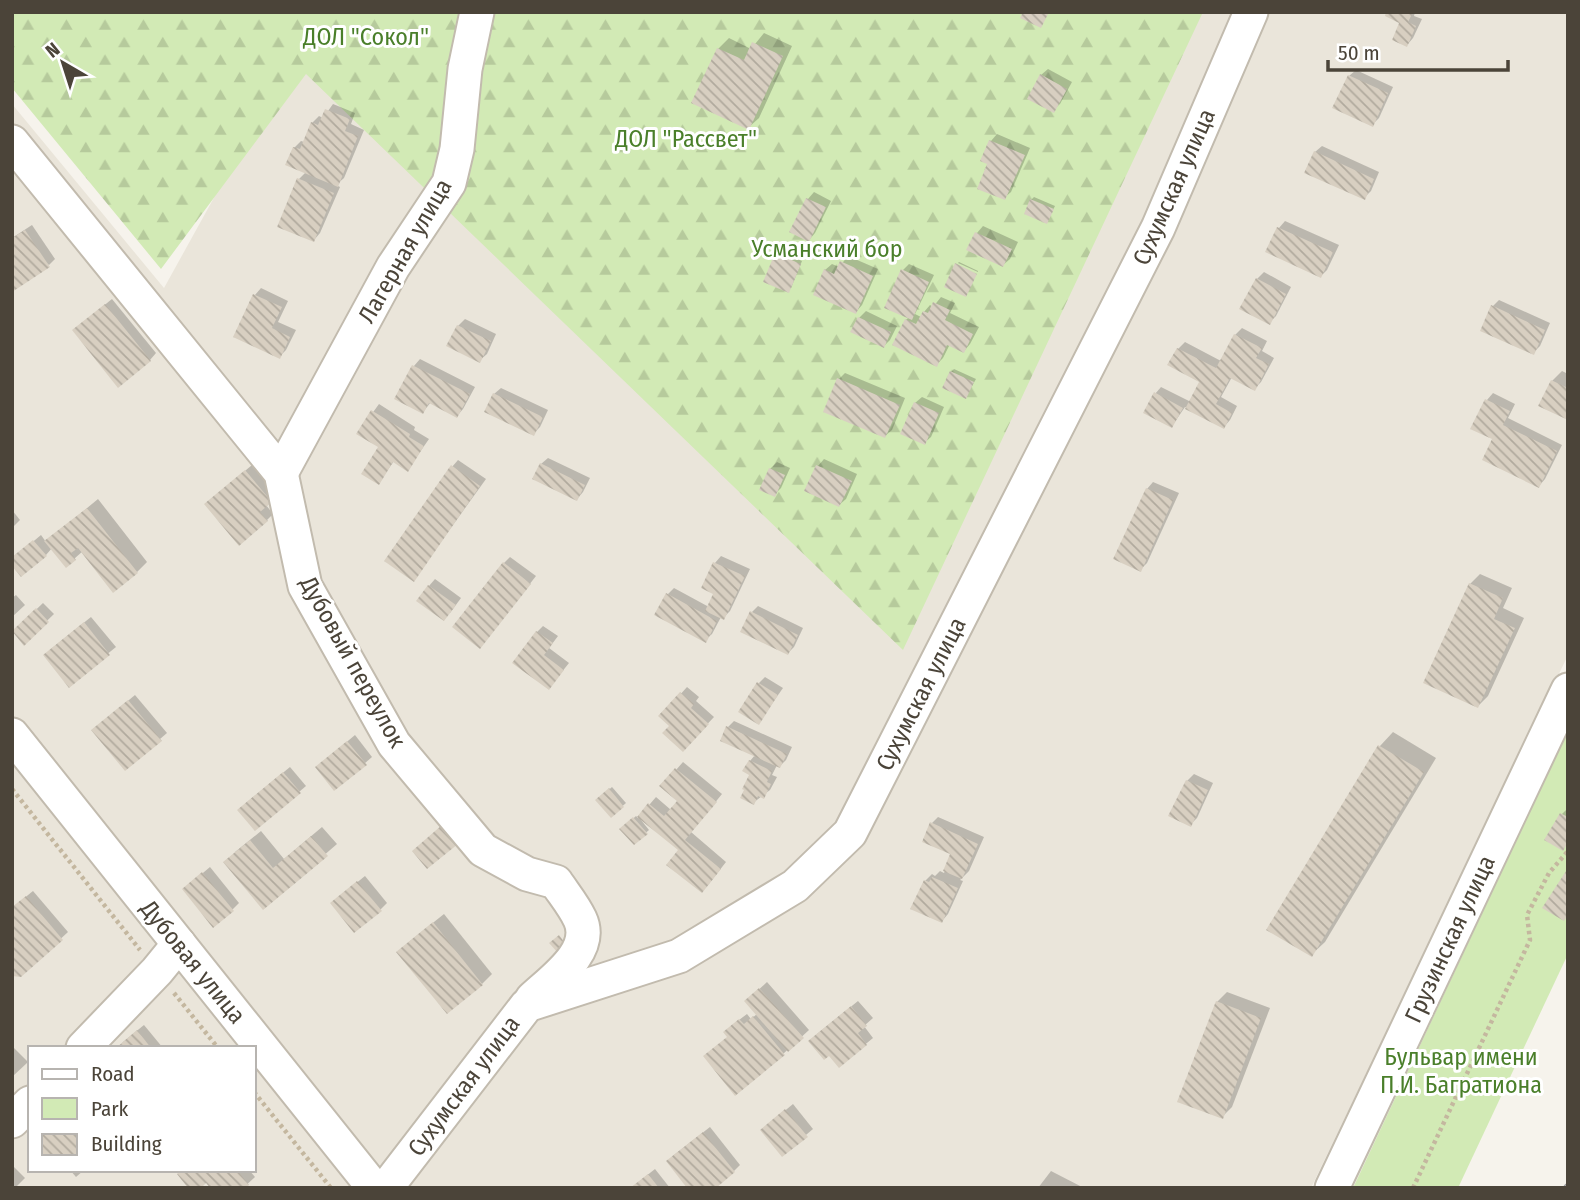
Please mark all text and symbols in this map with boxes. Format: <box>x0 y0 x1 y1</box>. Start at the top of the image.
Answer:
park label: ДОЛ "Сокол" <box>302 23 429 51</box>
north arrow <box>28 28 98 98</box>
scale bar <box>1328 28 1508 72</box>
text: N <box>41 38 64 63</box>
text: 50 m <box>1338 40 1380 66</box>
street label: Сухумская улица <box>1127 105 1221 269</box>
park label: ДОЛ "Рассвет" <box>614 125 757 153</box>
street label: Лагерная улица <box>353 174 457 328</box>
park label: Усманский бор <box>751 235 902 263</box>
street label: Дубовый переулок <box>294 571 412 753</box>
street label: Сухумская улица <box>870 613 972 775</box>
street label: Грузинская улица <box>1399 851 1501 1027</box>
street label: Дубовая улица <box>134 894 251 1029</box>
street label: Сухумская улица <box>402 1010 526 1162</box>
park label: Бульвар имени П.И. Багратиона <box>1380 1043 1542 1099</box>
legend <box>28 1046 256 1172</box>
text: Road <box>91 1061 135 1087</box>
text: Park <box>91 1096 129 1122</box>
text: Building <box>91 1131 162 1157</box>

